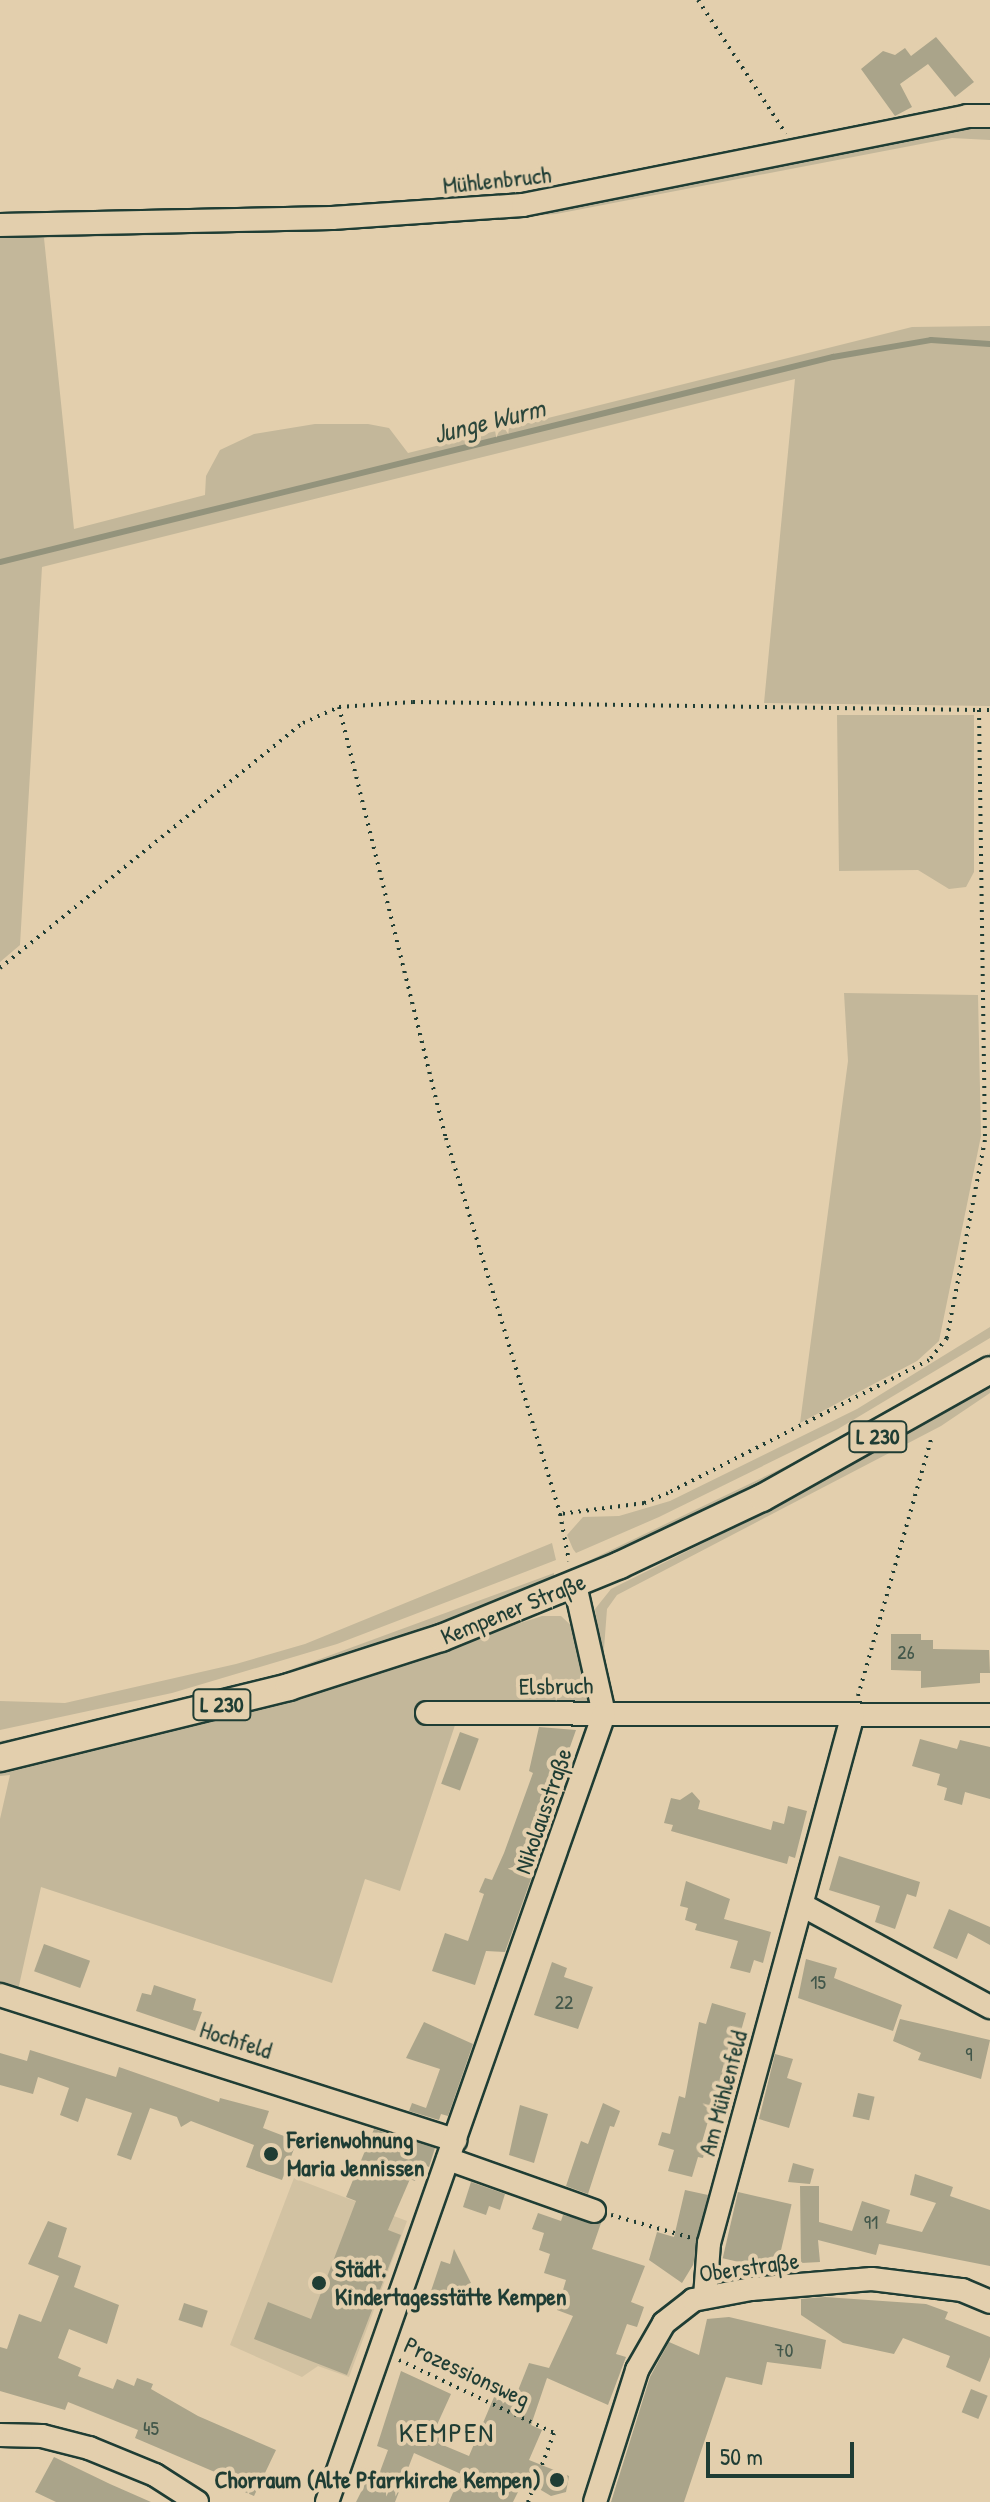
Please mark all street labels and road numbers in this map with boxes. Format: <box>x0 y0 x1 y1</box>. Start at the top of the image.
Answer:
street label: Mühlenbruch <box>441 160 553 200</box>
road number: L 230 <box>848 1419 908 1455</box>
street label: Kempener Straße <box>436 1567 590 1651</box>
street label: Elsbruch <box>519 1671 593 1701</box>
road number: L 230 <box>192 1687 252 1723</box>
street label: Nikolausstraße <box>508 1744 578 1878</box>
street label: Hochfeld <box>196 2015 276 2065</box>
street label: Am Mühlenfeld <box>692 2027 754 2159</box>
street label: Oberstraße <box>697 2246 801 2288</box>
street label: Prozessionsweg <box>400 2330 534 2414</box>

